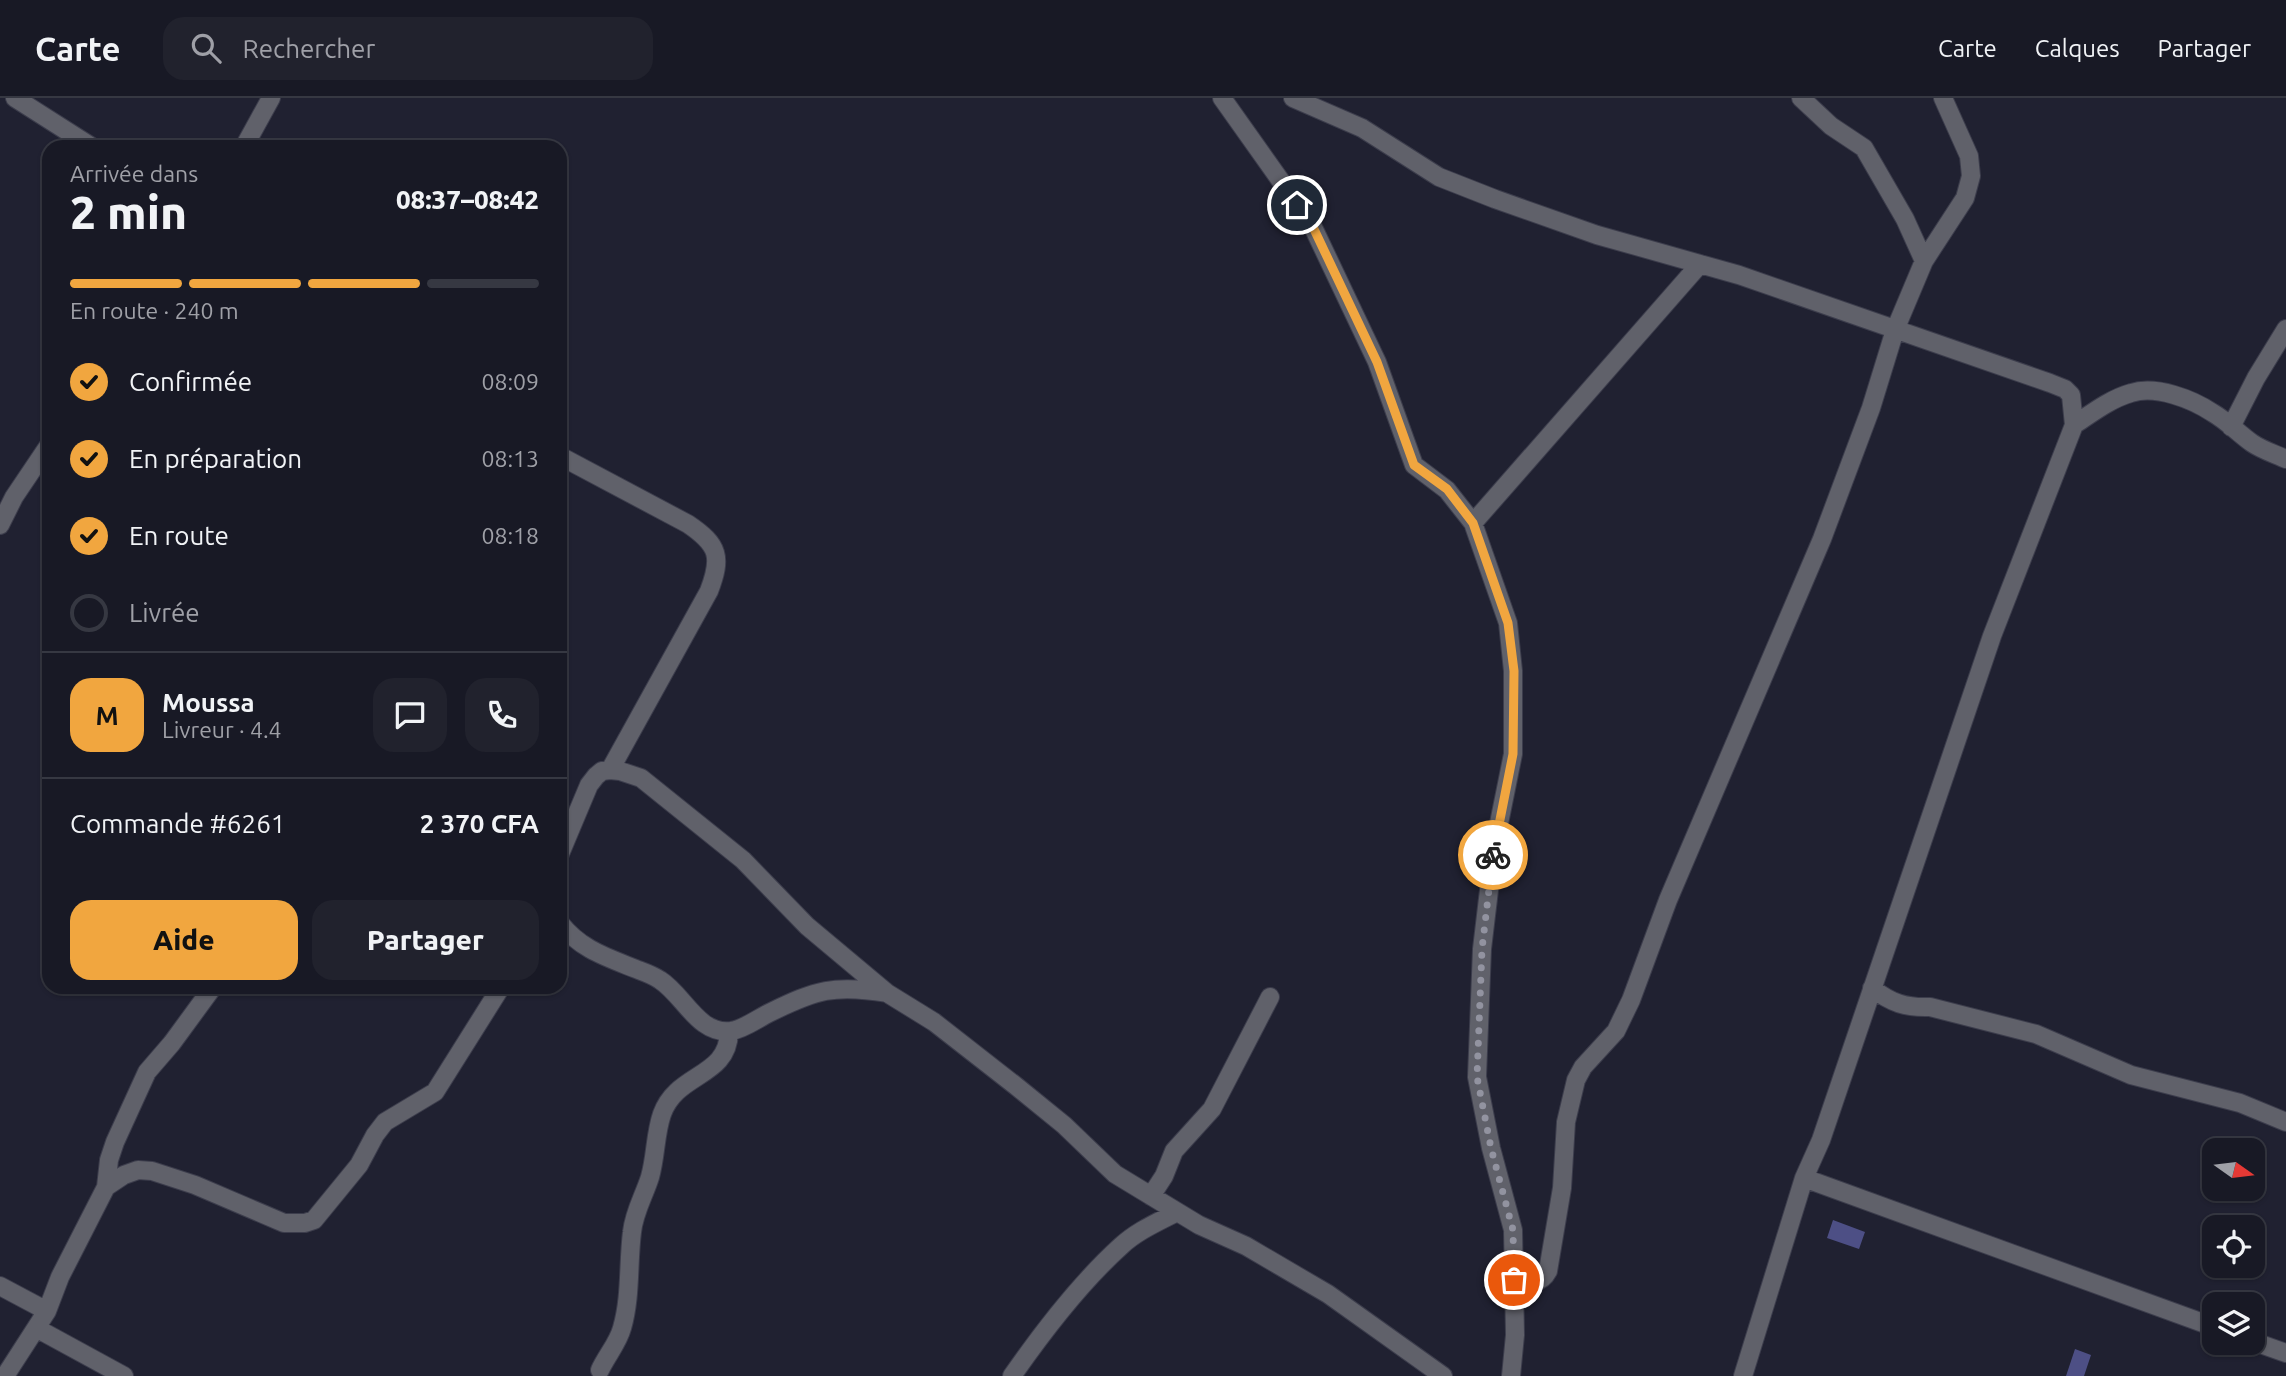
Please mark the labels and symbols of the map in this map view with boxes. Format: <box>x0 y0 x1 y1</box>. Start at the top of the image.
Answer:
pin <box>1267 175 1327 235</box>
courier <box>1458 820 1528 890</box>
north arrow <box>2202 1138 2264 1200</box>
pin <box>1484 1250 1544 1310</box>

